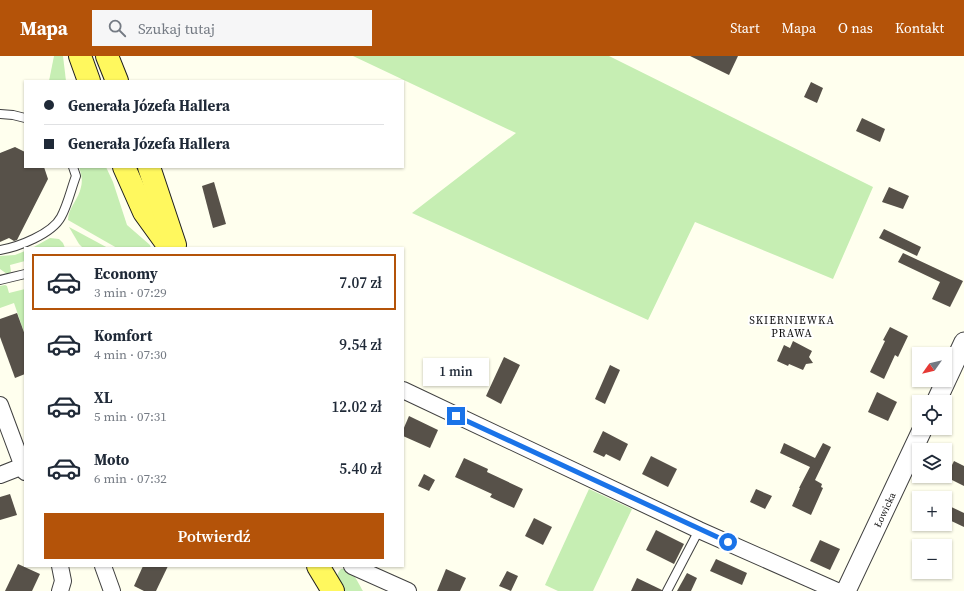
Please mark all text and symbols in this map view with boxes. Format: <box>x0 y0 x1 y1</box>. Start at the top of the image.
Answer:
search box <box>92 10 372 46</box>
text: Mapa <box>20 15 68 41</box>
icon: search <box>106 17 128 39</box>
text: Szukaj tutaj <box>138 18 215 39</box>
text: Start <box>730 18 760 38</box>
text: Mapa <box>782 18 816 38</box>
text: O nas <box>838 18 873 38</box>
text: Kontakt <box>895 18 944 38</box>
text: Generała Józefa Hallera <box>68 95 230 116</box>
text: Generała Józefa Hallera <box>68 133 230 154</box>
text: Economy <box>94 263 158 284</box>
icon: car <box>46 264 82 300</box>
text: 7.07 zł <box>339 272 382 293</box>
text: 3 min · 07:29 <box>94 284 167 301</box>
district label: SKIERNIEWKA PRAWA <box>749 313 835 341</box>
text: Komfort <box>94 325 152 346</box>
icon: car <box>46 326 82 362</box>
text: 9.54 zł <box>339 334 382 355</box>
text: 4 min · 07:30 <box>94 346 167 363</box>
north arrow <box>912 347 952 387</box>
map controls <box>912 347 952 579</box>
callout: 1 min <box>423 358 489 386</box>
text: 1 min <box>439 363 473 380</box>
text: XL <box>94 387 113 408</box>
icon: car <box>46 388 82 424</box>
button: locate <box>912 395 952 435</box>
text: 12.02 zł <box>331 396 382 417</box>
route end <box>447 407 465 425</box>
text: 5 min · 07:31 <box>94 408 167 425</box>
button: layers <box>912 443 952 483</box>
text: Moto <box>94 449 129 470</box>
icon: car <box>46 450 82 486</box>
text: 5.40 zł <box>339 458 382 479</box>
text: 6 min · 07:32 <box>94 470 167 487</box>
street label: Łowicka <box>871 489 899 529</box>
button: + <box>912 491 952 531</box>
button: Potwierdź <box>44 513 384 559</box>
route start <box>719 533 737 551</box>
button: − <box>912 539 952 579</box>

